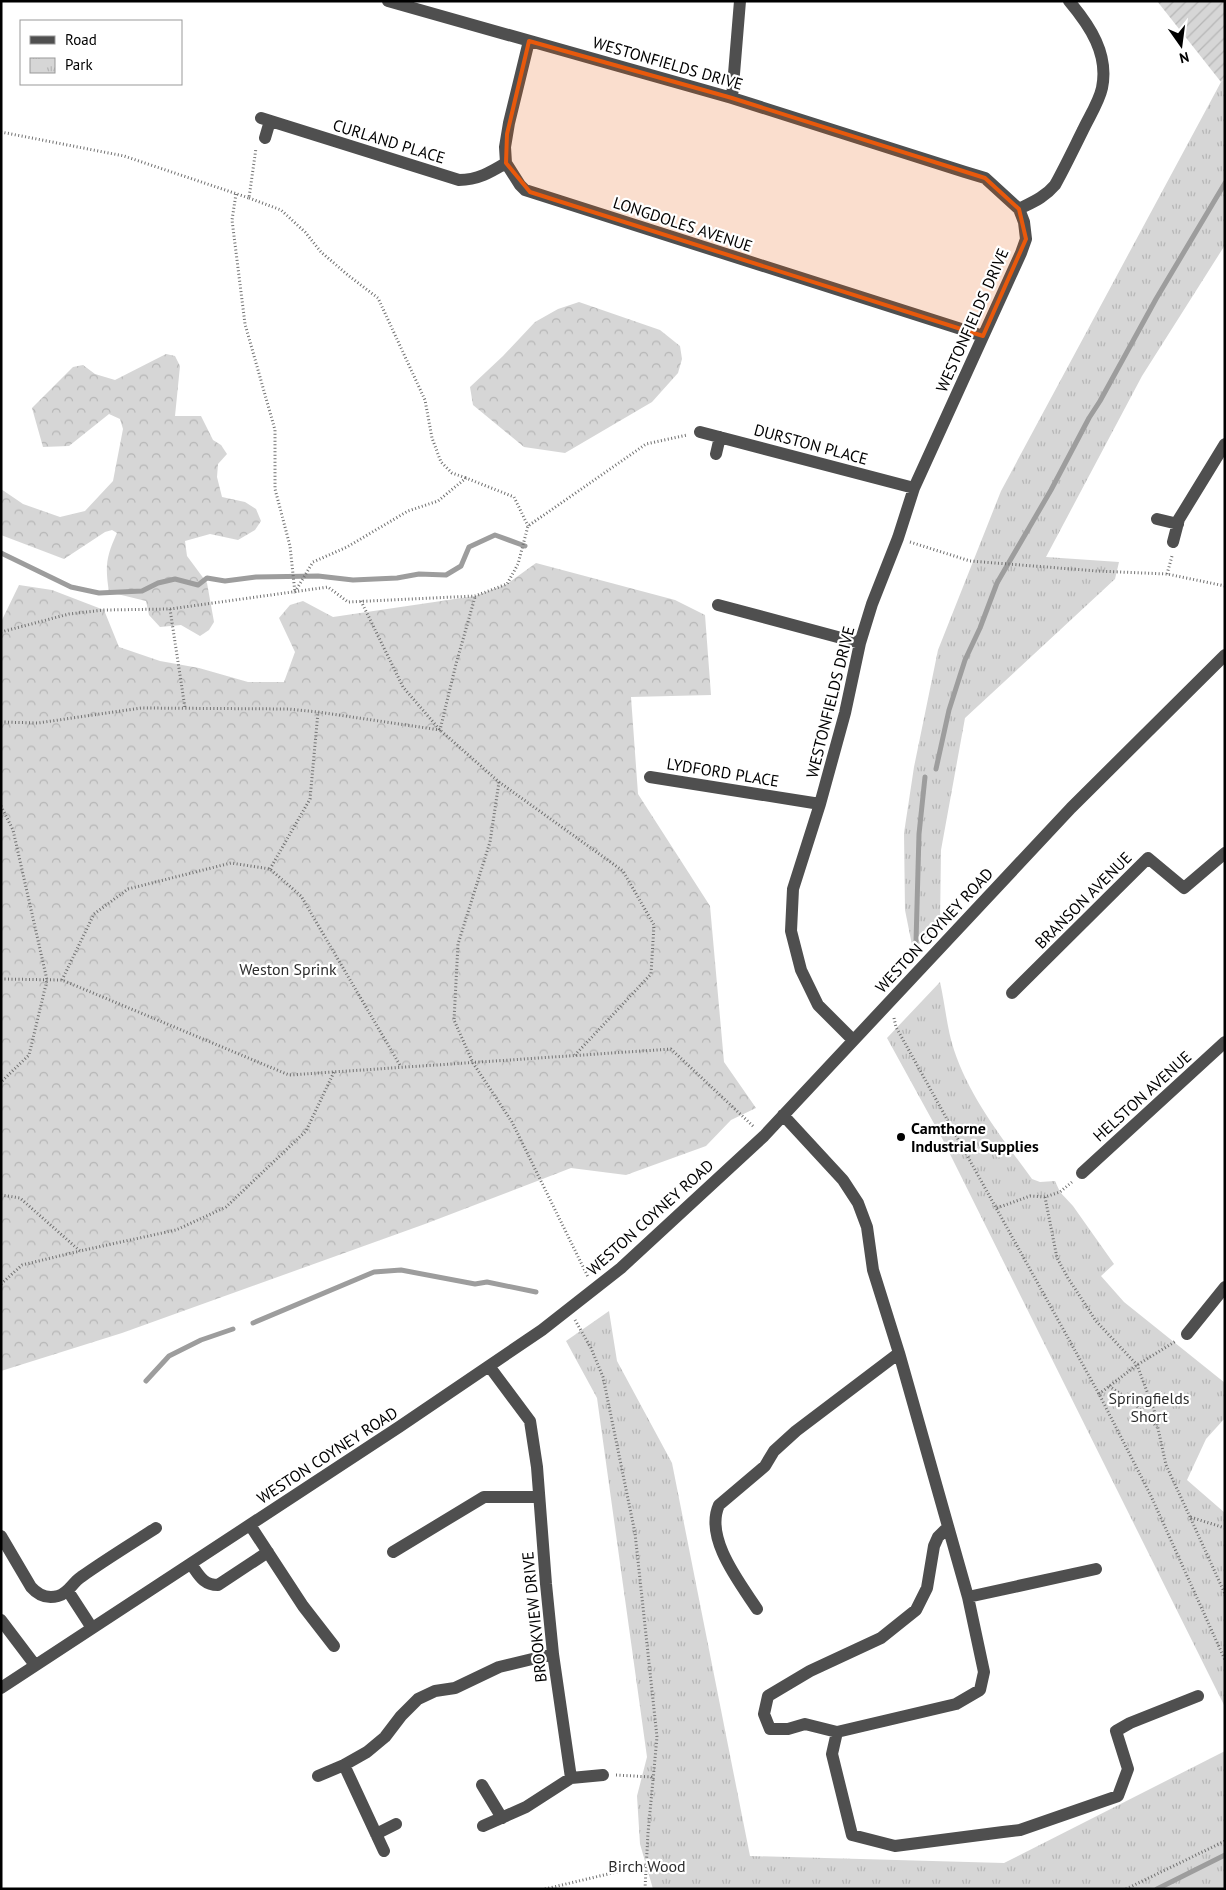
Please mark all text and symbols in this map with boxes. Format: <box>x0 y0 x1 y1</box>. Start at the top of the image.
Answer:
legend <box>20 20 182 85</box>
north arrow <box>1156 20 1206 70</box>
text: Road <box>65 30 97 49</box>
street label: WESTONFIELDS DRIVE <box>591 32 745 94</box>
text: N <box>1178 48 1191 67</box>
text: Park <box>65 55 93 74</box>
street label: CURLAND PLACE <box>330 114 448 168</box>
street label: LONGDOLES AVENUE <box>611 192 755 256</box>
street label: WESTONFIELDS DRIVE <box>931 245 1013 395</box>
street label: DURSTON PLACE <box>752 419 870 469</box>
street label: WESTONFIELDS DRIVE <box>801 624 859 780</box>
street label: LYDFORD PLACE <box>665 753 781 791</box>
street label: BRANSON AVENUE <box>1030 847 1136 953</box>
street label: WESTON COYNEY ROAD <box>871 863 997 997</box>
park label: Weston Sprink <box>239 959 337 979</box>
street label: HELSTON AVENUE <box>1089 1046 1195 1146</box>
place label: Camthorne Industrial Supplies <box>911 1118 1039 1156</box>
marker: Camthorne Industrial Supplies <box>895 1131 907 1143</box>
street label: WESTON COYNEY ROAD <box>582 1155 718 1279</box>
park label: Springfields Short <box>1108 1388 1190 1426</box>
street label: WESTON COYNEY ROAD <box>253 1402 401 1508</box>
street label: BROOKVIEW DRIVE <box>517 1551 551 1683</box>
park label: Birch Wood <box>608 1856 686 1876</box>

